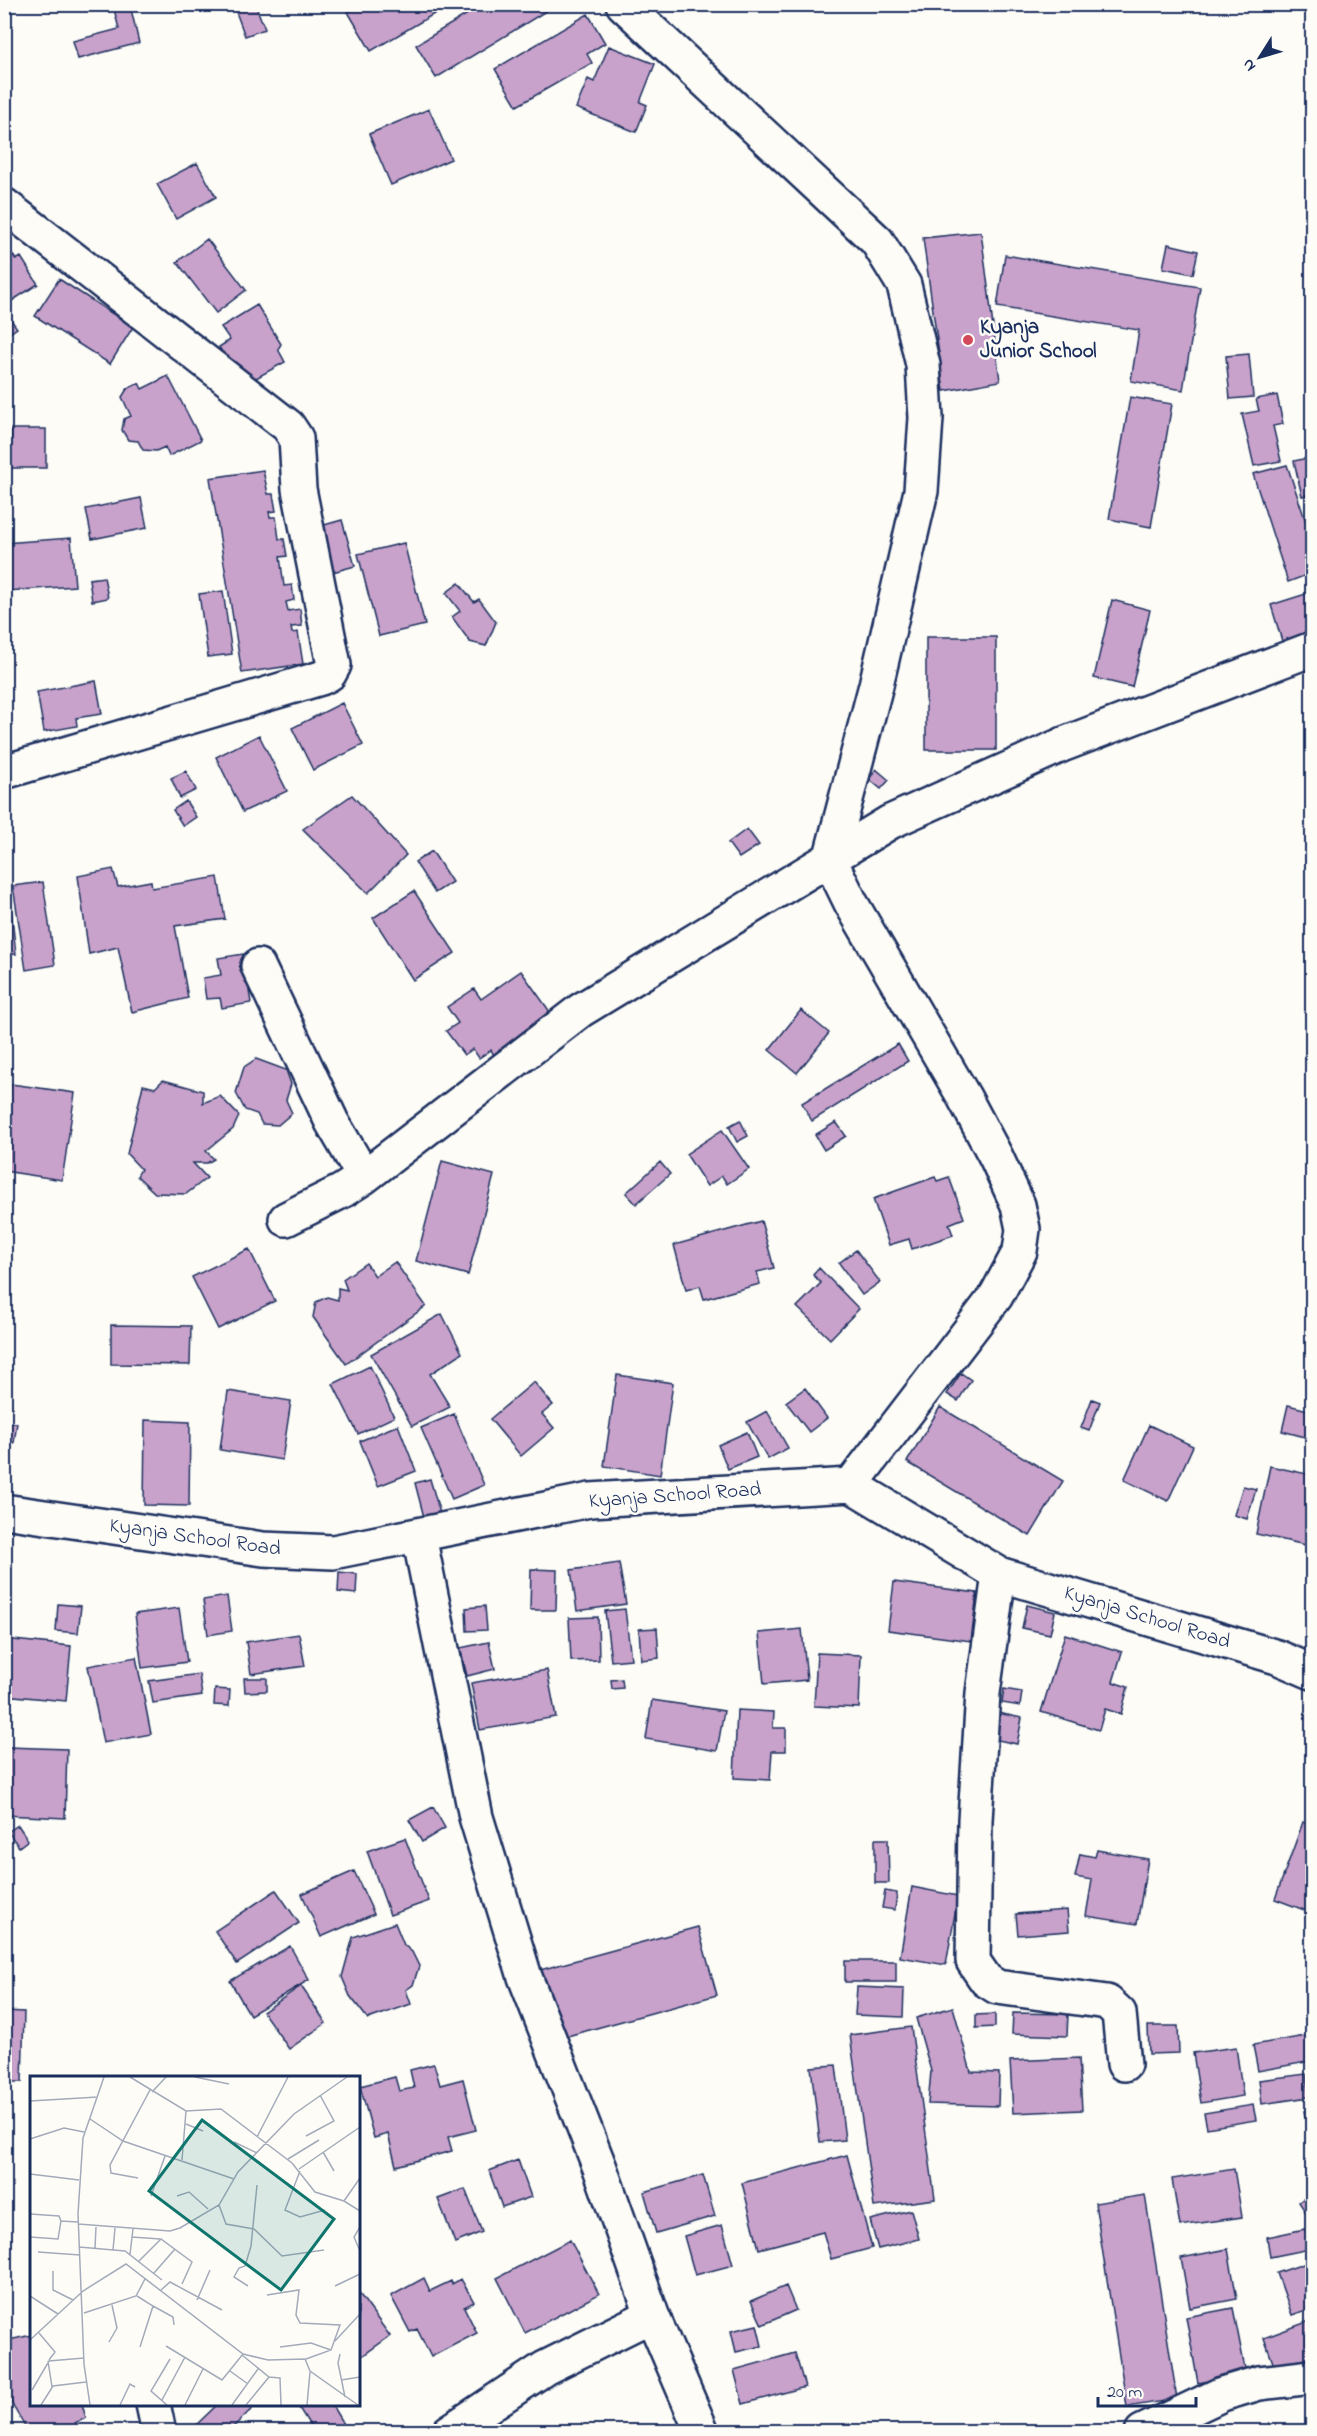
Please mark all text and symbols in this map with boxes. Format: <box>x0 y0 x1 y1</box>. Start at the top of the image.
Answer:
north arrow <box>1230 27 1290 87</box>
text: N <box>1237 53 1262 76</box>
place label: Kyanja Junior School <box>980 313 1097 367</box>
marker: Kyanja Junior School <box>961 333 975 347</box>
street label: Kyanja School Road <box>588 1475 763 1519</box>
street label: Kyanja School Road <box>107 1511 283 1567</box>
street label: Kyanja School Road <box>1059 1578 1234 1660</box>
inset map <box>30 2076 360 2406</box>
scale bar <box>1098 2370 1196 2408</box>
text: 20 m <box>1107 2380 1142 2406</box>

